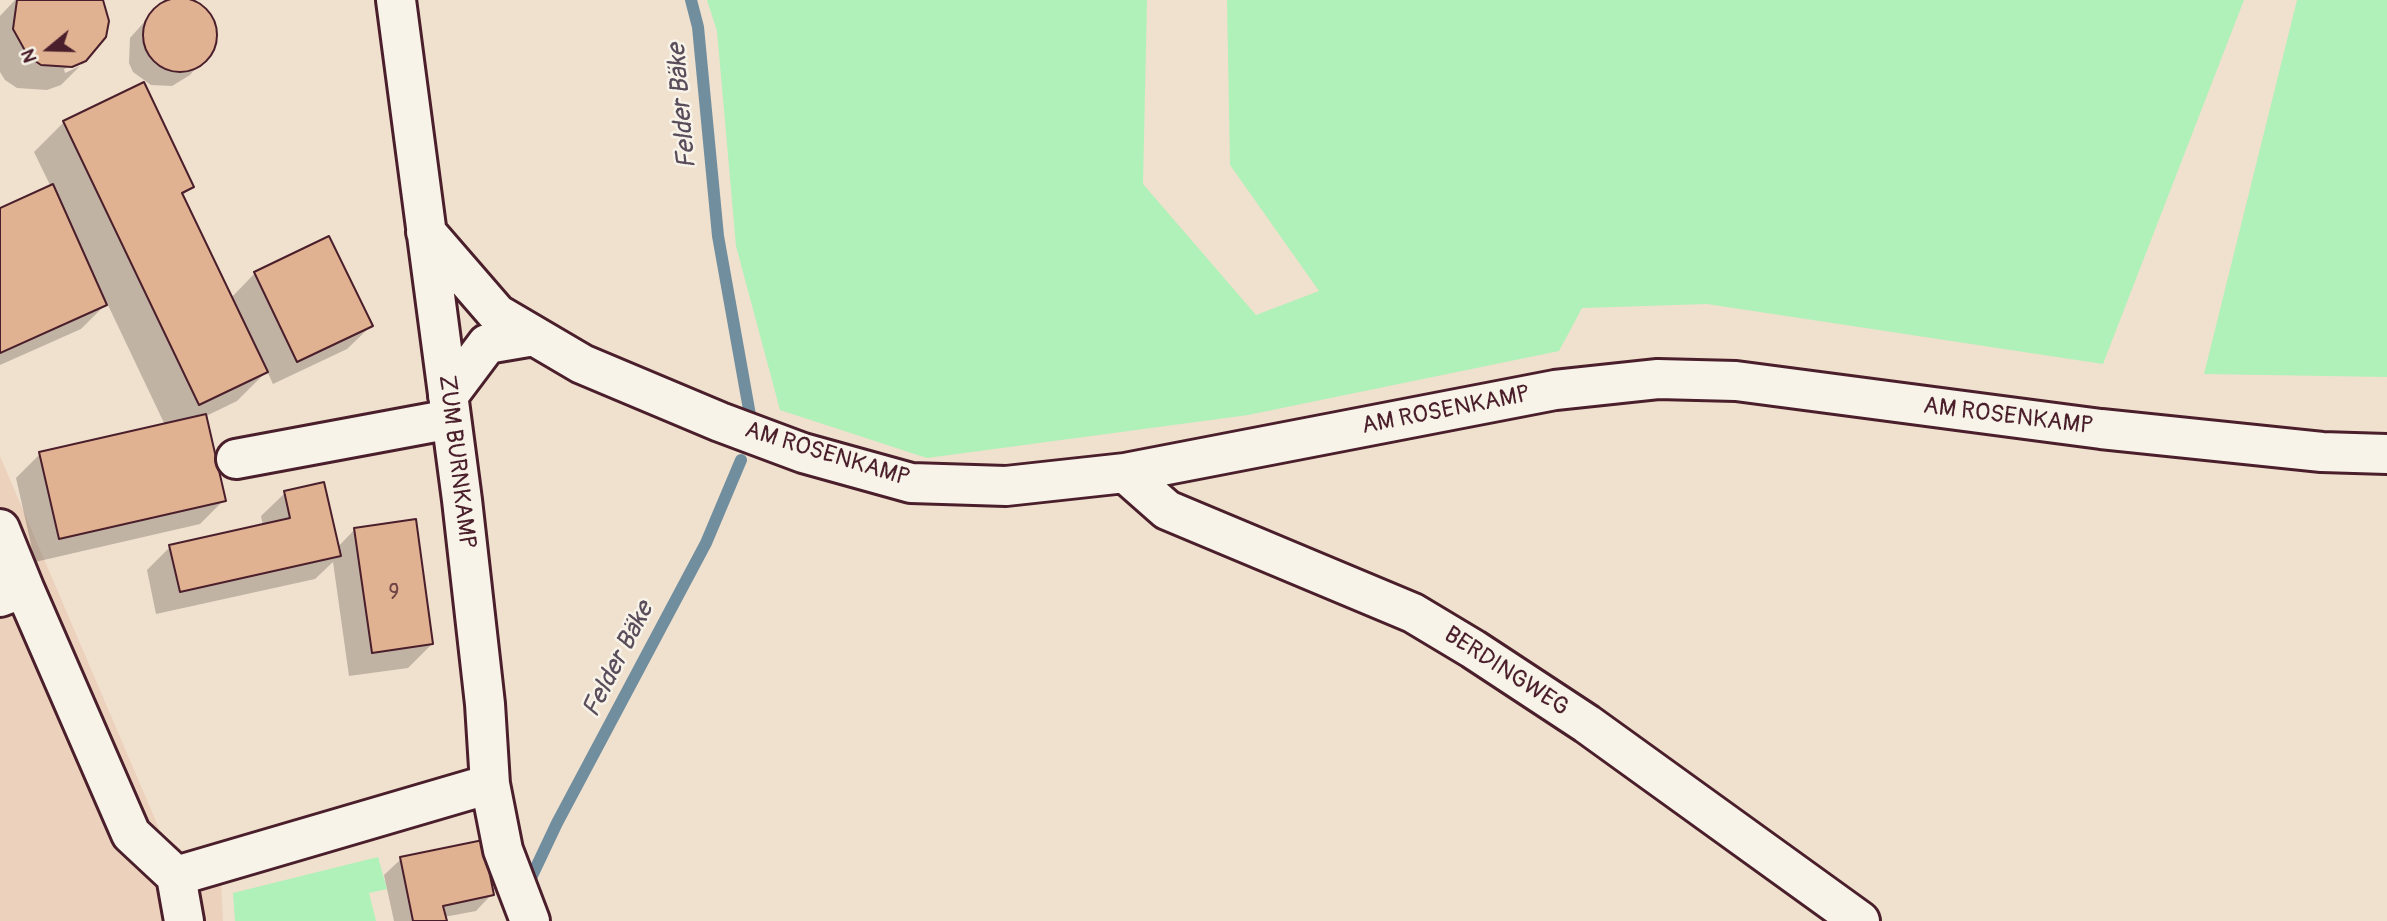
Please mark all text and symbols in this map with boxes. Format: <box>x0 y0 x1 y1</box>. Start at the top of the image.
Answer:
north arrow <box>14 14 84 84</box>
water label: Felder Bäke <box>662 42 704 170</box>
text: N <box>16 46 43 66</box>
street label: ZUM BURNKAMP <box>431 373 481 551</box>
street label: AM ROSENKAMP <box>1359 381 1533 441</box>
street label: AM ROSENKAMP <box>1921 392 2095 442</box>
street label: AM ROSENKAMP <box>741 416 913 494</box>
house number: 9 <box>389 581 399 607</box>
water label: Felder Bäke <box>577 597 661 723</box>
street label: BERDINGWEG <box>1438 621 1574 723</box>

